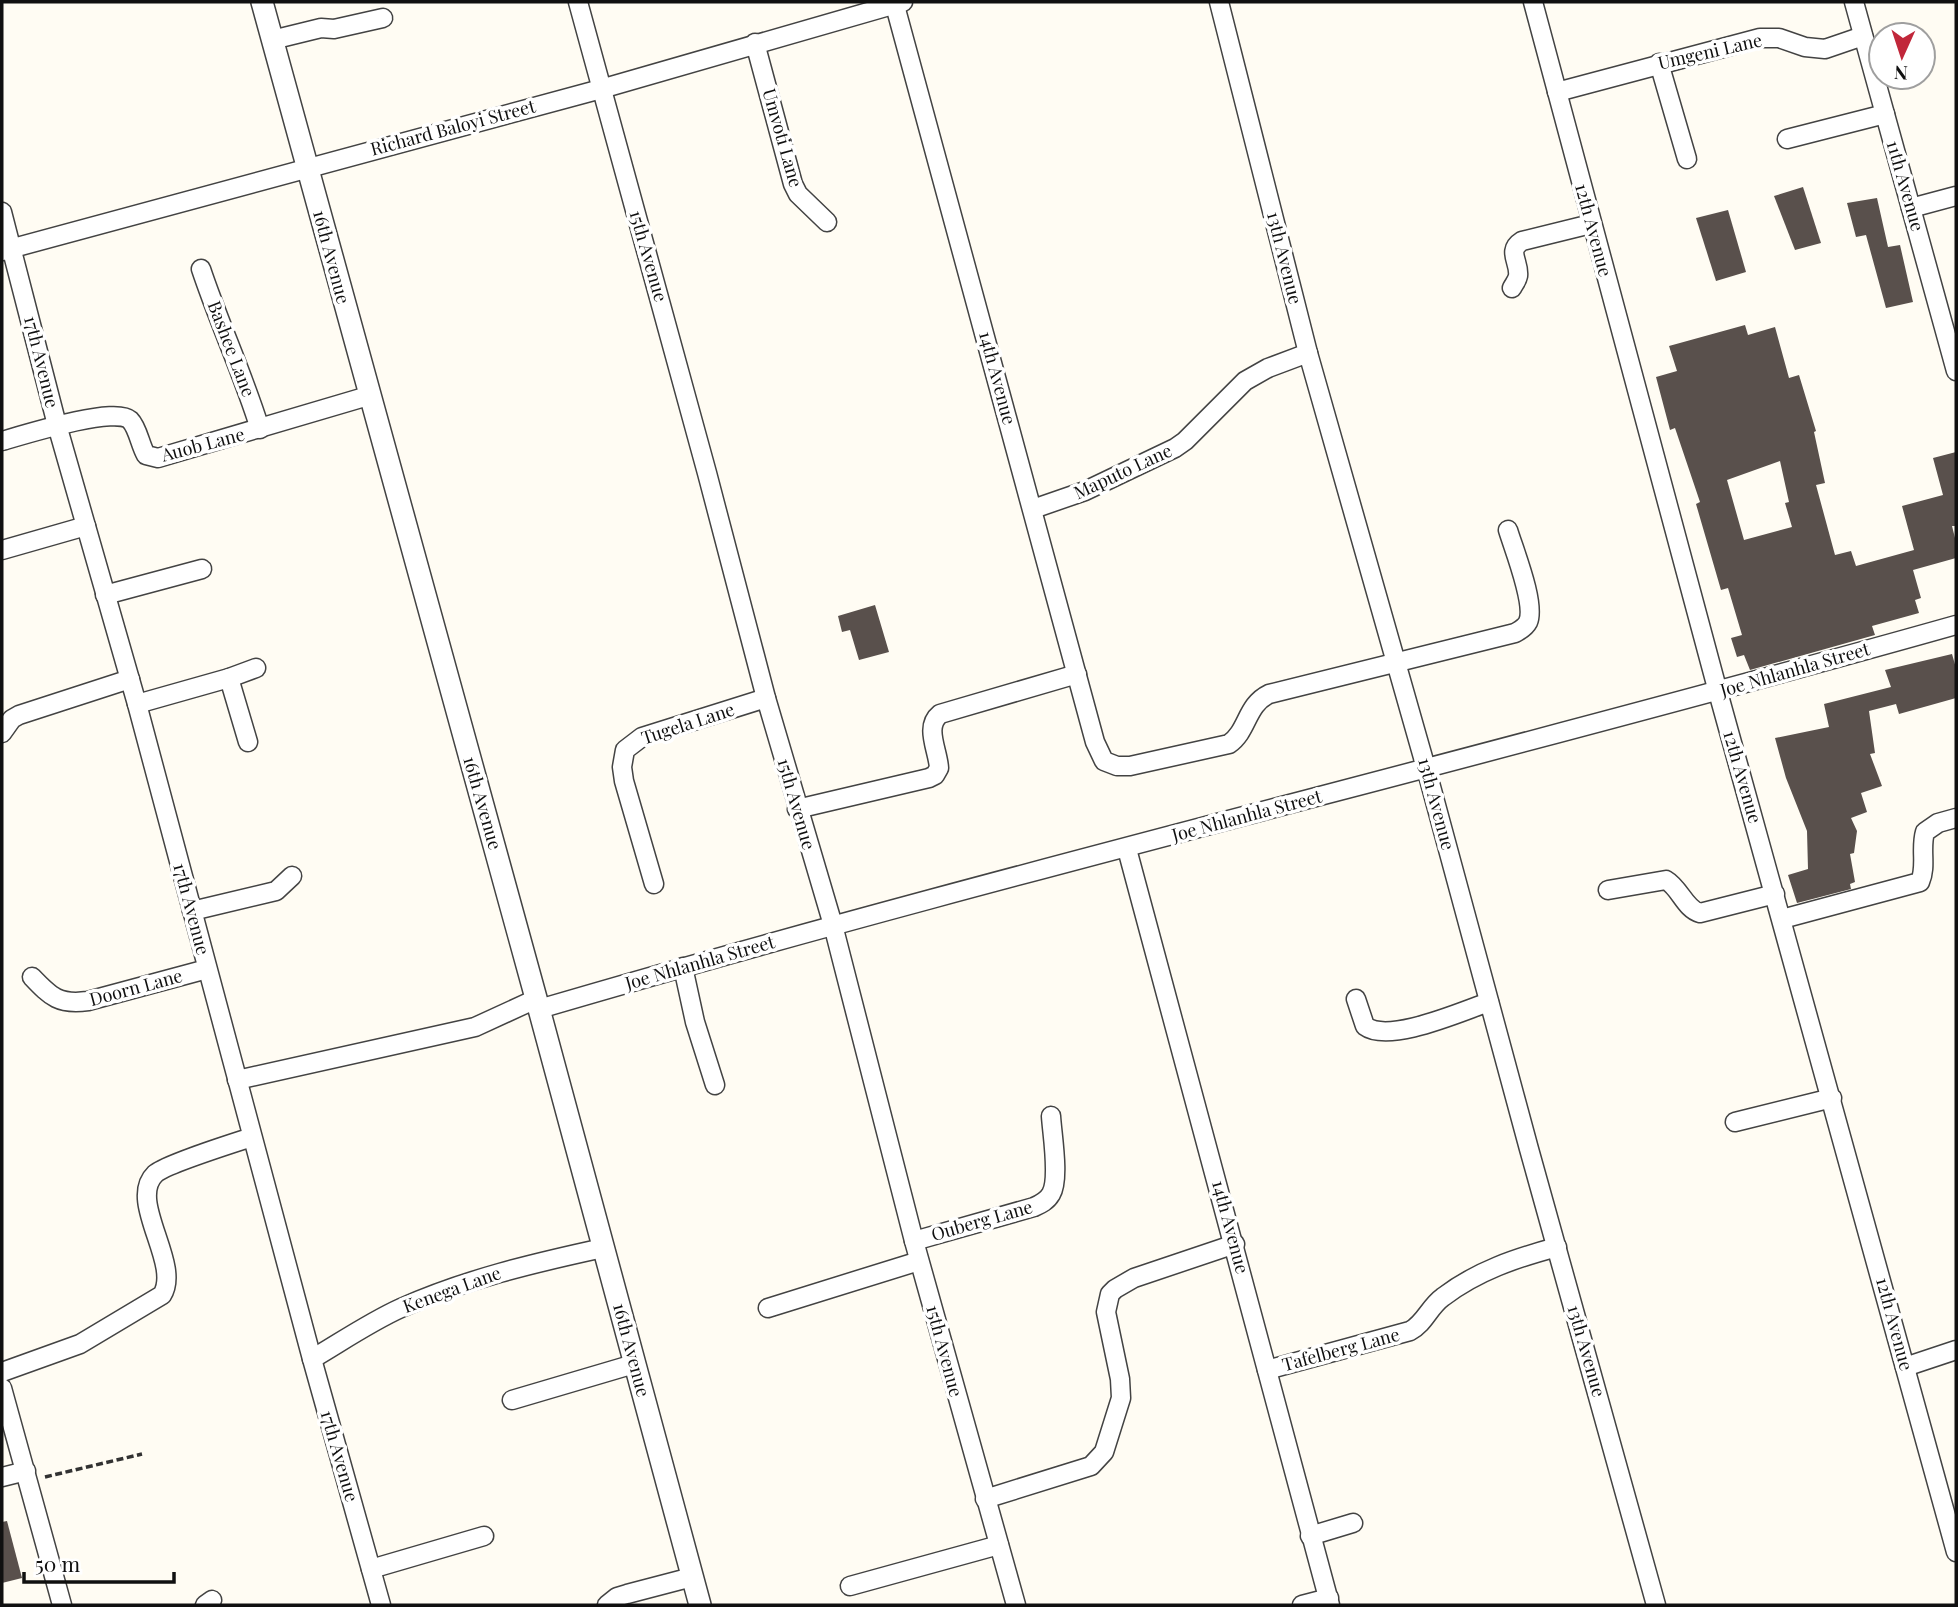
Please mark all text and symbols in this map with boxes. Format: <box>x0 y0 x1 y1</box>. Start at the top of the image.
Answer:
north arrow <box>1867 21 1937 91</box>
street label: Umgeni Lane <box>1655 27 1764 75</box>
text: N <box>1893 61 1909 87</box>
street label: Umvoti Lane <box>757 85 809 190</box>
street label: Richard Baloyi Street <box>368 93 538 161</box>
street label: 11th Avenue <box>1882 137 1930 234</box>
street label: 12th Avenue <box>1570 181 1618 279</box>
street label: 16th Avenue <box>308 207 356 306</box>
street label: 15th Avenue <box>624 207 673 304</box>
street label: 13th Avenue <box>1262 209 1308 307</box>
street label: Bashee Lane <box>203 297 261 400</box>
street label: 17th Avenue <box>19 313 65 410</box>
street label: 14th Avenue <box>974 328 1022 427</box>
street label: Auob Lane <box>158 421 247 467</box>
street label: Maputo Lane <box>1070 438 1175 504</box>
street label: Joe Nhlanhla Street <box>1716 636 1873 702</box>
street label: Tugela Lane <box>638 697 737 749</box>
street label: 12th Avenue <box>1718 728 1768 826</box>
street label: 16th Avenue <box>458 753 508 852</box>
street label: 15th Avenue <box>772 755 821 852</box>
street label: 13th Avenue <box>1413 755 1461 853</box>
street label: Joe Nhlanhla Street <box>1168 783 1325 847</box>
street label: 17th Avenue <box>168 860 216 957</box>
street label: Joe Nhlanhla Street <box>621 929 778 995</box>
street label: Doorn Lane <box>87 963 185 1011</box>
street label: 14th Avenue <box>1207 1177 1255 1276</box>
street label: Ouberg Lane <box>928 1194 1035 1246</box>
street label: Kenega Lane <box>399 1260 504 1318</box>
street label: 12th Avenue <box>1871 1275 1919 1373</box>
street label: 16th Avenue <box>608 1300 656 1399</box>
street label: 15th Avenue <box>921 1302 969 1399</box>
street label: 13th Avenue <box>1562 1302 1612 1400</box>
street label: Tafelberg Lane <box>1279 1322 1402 1376</box>
street label: 17th Avenue <box>315 1407 364 1504</box>
scale bar <box>24 1540 175 1584</box>
text: 50 m <box>35 1549 81 1577</box>

